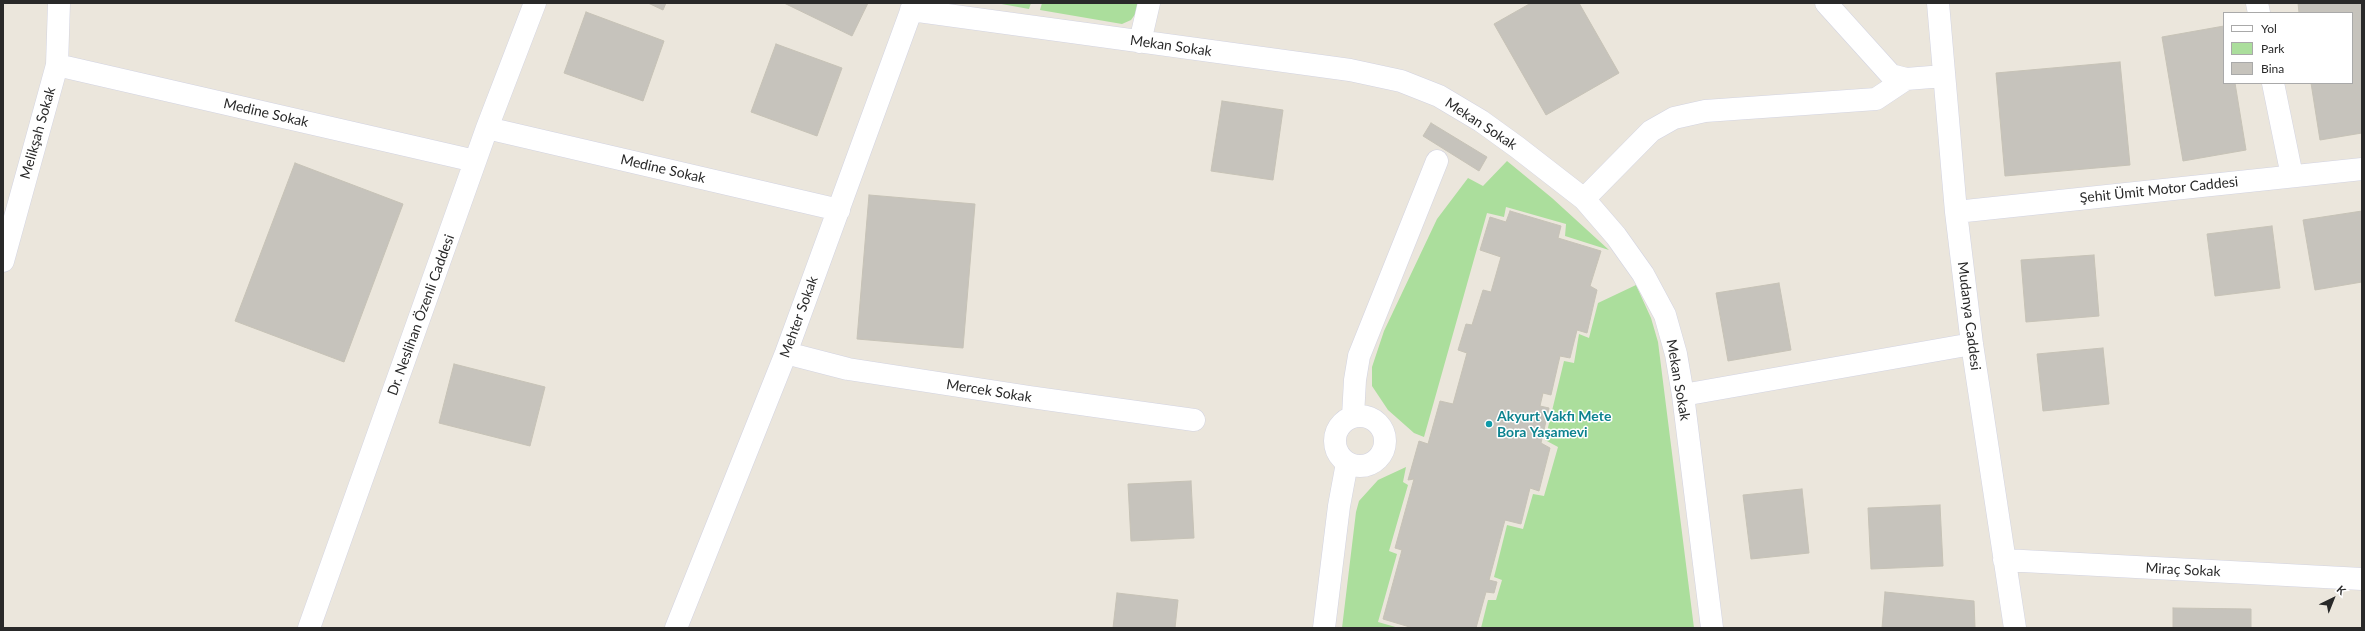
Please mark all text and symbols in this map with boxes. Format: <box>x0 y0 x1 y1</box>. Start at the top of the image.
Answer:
legend <box>2223 12 2353 84</box>
text: Yol <box>2261 21 2277 36</box>
street label: Mekan Sokak <box>1129 32 1213 60</box>
text: Park <box>2261 41 2284 56</box>
text: Bina <box>2261 61 2284 76</box>
street label: Melikşah Sokak <box>17 85 59 181</box>
street label: Medine Sokak <box>222 95 310 131</box>
street label: Mekan Sokak <box>1442 95 1520 153</box>
street label: Medine Sokak <box>619 151 707 187</box>
street label: Şehit Ümit Motor Caddesi <box>2079 173 2239 207</box>
street label: Dr. Neslihan Özenli Caddesi <box>384 232 458 398</box>
street label: Mudanya Caddesi <box>1954 261 1984 371</box>
street label: Mehter Sokak <box>776 274 822 360</box>
street label: Mekan Sokak <box>1663 338 1693 422</box>
street label: Mercek Sokak <box>945 376 1033 406</box>
place label: Akyurt Vakfı Mete Bora Yaşamevi <box>1497 408 1611 440</box>
marker: Akyurt Vakfı Mete Bora Yaşamevi <box>1484 419 1494 429</box>
street label: Miraç Sokak <box>2145 560 2221 580</box>
north arrow <box>2313 579 2353 619</box>
text: K <box>2334 583 2349 597</box>

